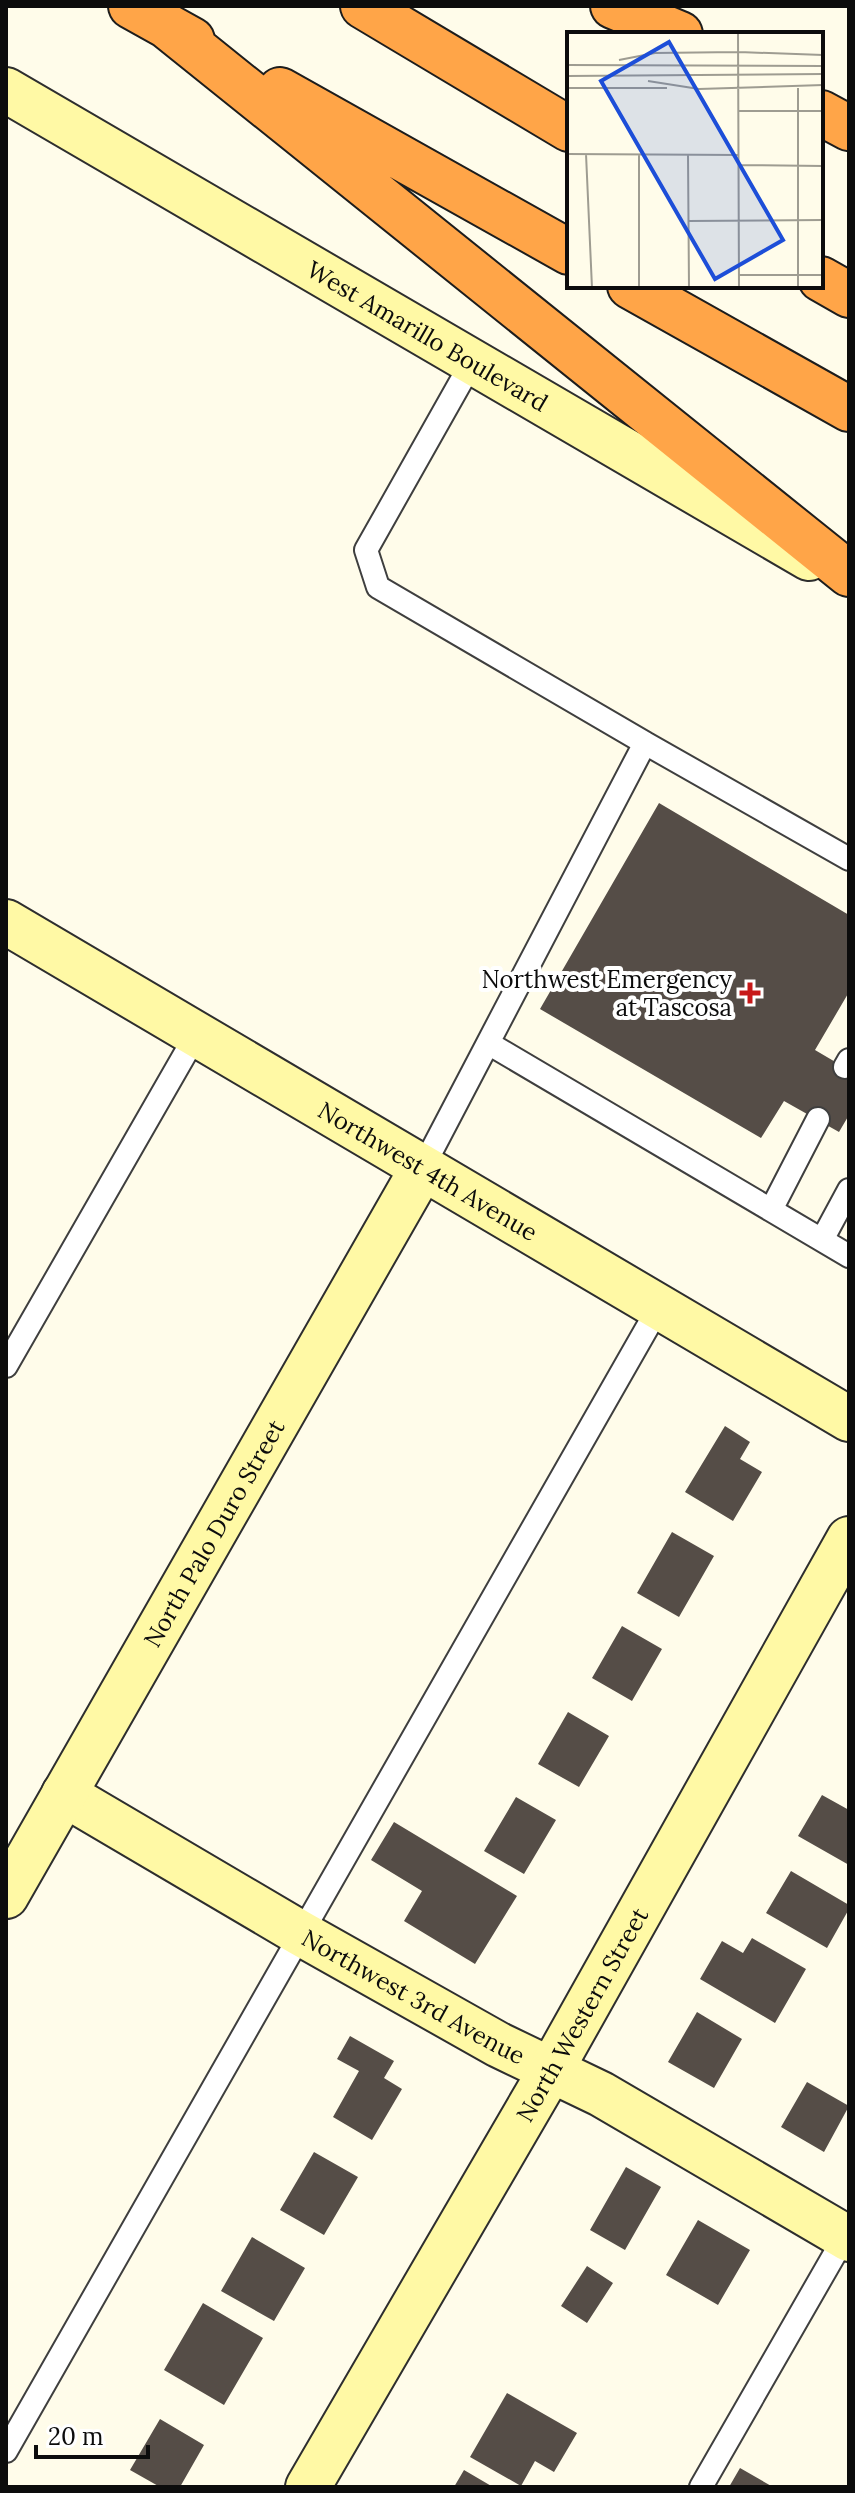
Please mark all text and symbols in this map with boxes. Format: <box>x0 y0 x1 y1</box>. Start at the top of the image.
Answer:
inset map <box>567 32 823 288</box>
street label: West Amarillo Boulevard <box>302 253 554 418</box>
place label: Northwest Emergency at Tascosa <box>481 964 732 1023</box>
marker: Northwest Emergency at Tascosa <box>739 982 761 1004</box>
street label: Northwest 4th Avenue <box>313 1094 543 1248</box>
street label: North Palo Duro Street <box>136 1413 291 1653</box>
street label: North Western Street <box>509 1901 655 2127</box>
street label: Northwest 3rd Avenue <box>297 1922 530 2071</box>
scale bar <box>36 2409 148 2459</box>
text: 20 m <box>48 2421 104 2452</box>

